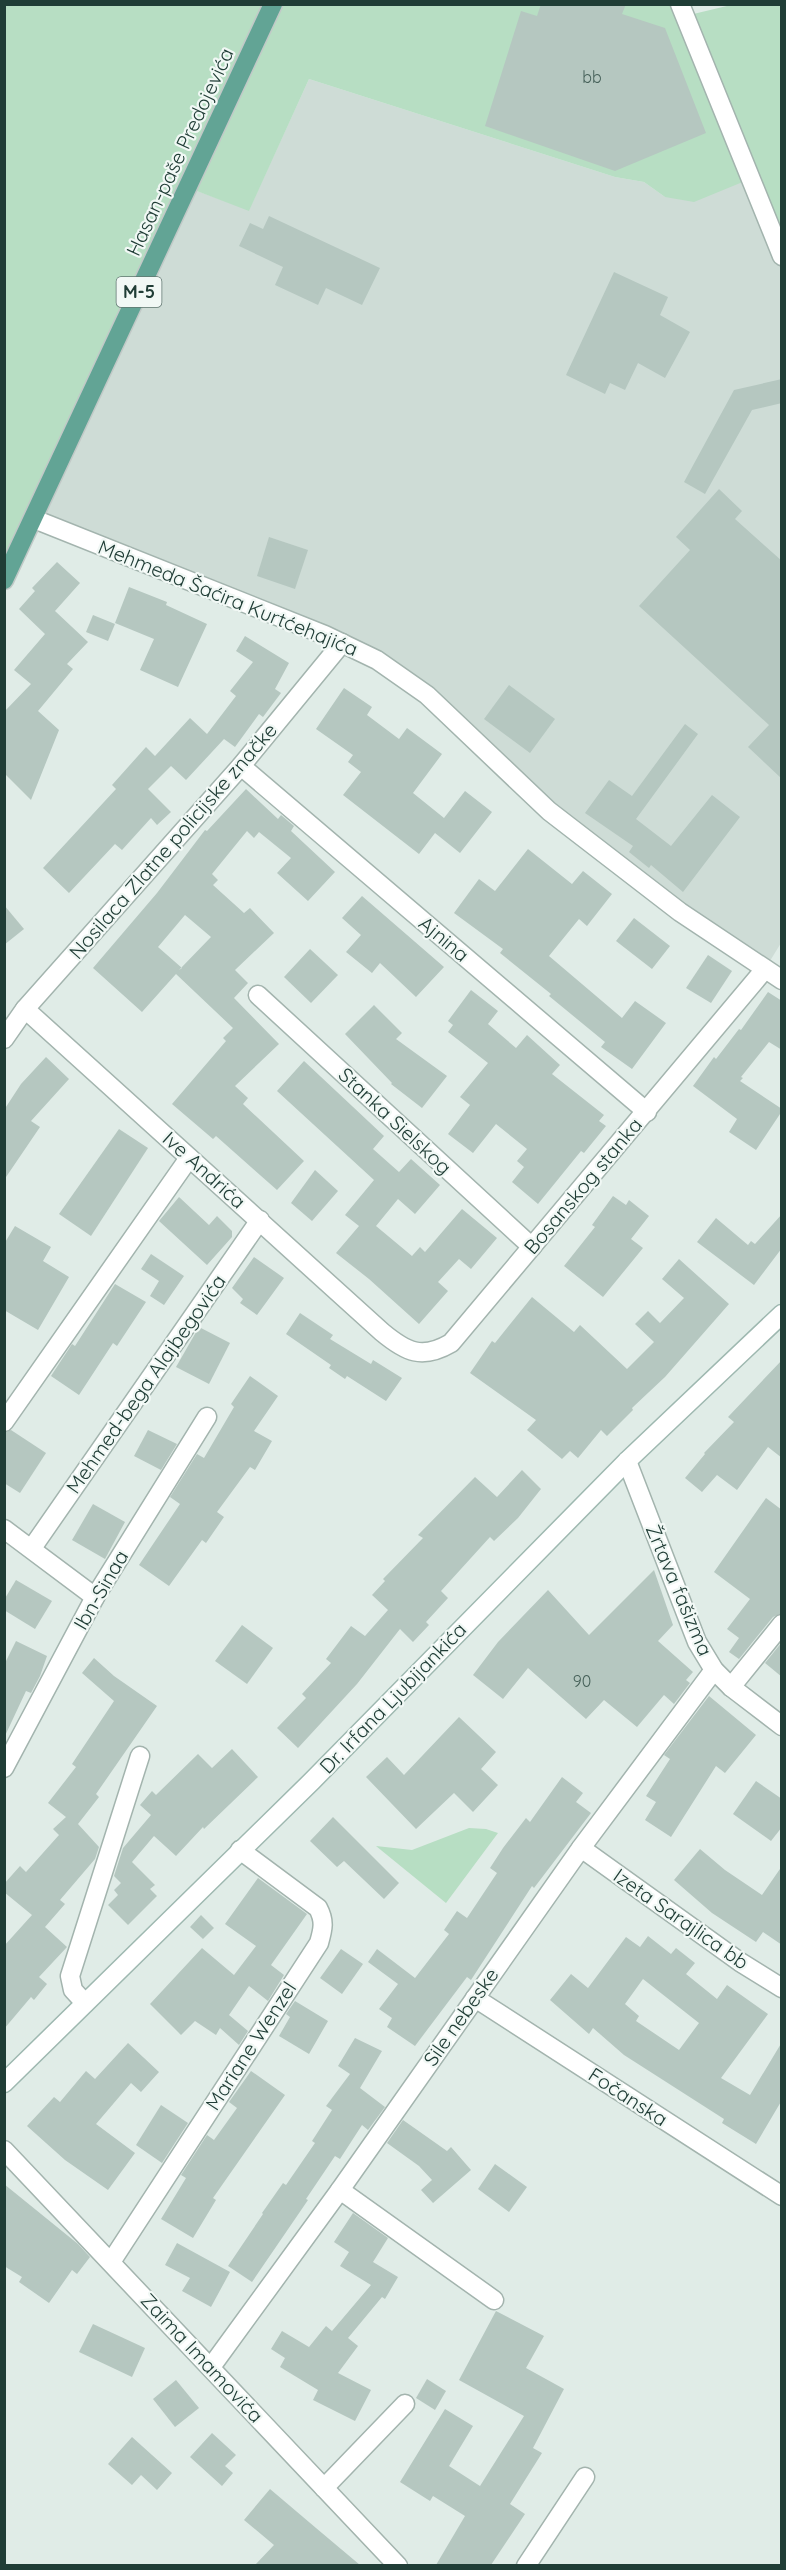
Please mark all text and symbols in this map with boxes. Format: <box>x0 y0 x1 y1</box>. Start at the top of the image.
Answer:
street label: Hasan-paše Predojevića <box>120 44 239 260</box>
house number: bb <box>582 67 602 87</box>
road number: M-5 <box>116 277 162 307</box>
street label: Mehmeda Šaćira Kurtćehajića <box>95 534 362 661</box>
street label: Nosilaca Zlatne policijske značke <box>63 718 282 964</box>
street label: Ajnina <box>414 910 475 967</box>
street label: Stanka Sielskog <box>334 1062 457 1179</box>
street label: Bosanskog stanka <box>518 1112 647 1259</box>
street label: Ive Andrića <box>158 1126 251 1213</box>
street label: Mehmed-bega Alajbegovića <box>60 1269 231 1498</box>
street label: Žrtava fašizma <box>641 1520 718 1659</box>
street label: Ibn-Sinaa <box>68 1545 133 1634</box>
street label: Dr. Irfana Ljubijankića <box>314 1617 471 1778</box>
house number: 90 <box>573 1671 591 1691</box>
street label: Izeta Sarajlica bb <box>609 1863 754 1975</box>
street label: Sile nebeske <box>418 1963 503 2071</box>
street label: Mariane Wenzel <box>200 1977 301 2115</box>
street label: Fočanska <box>584 2062 673 2131</box>
street label: Zaima Imamovića <box>136 2288 269 2428</box>

